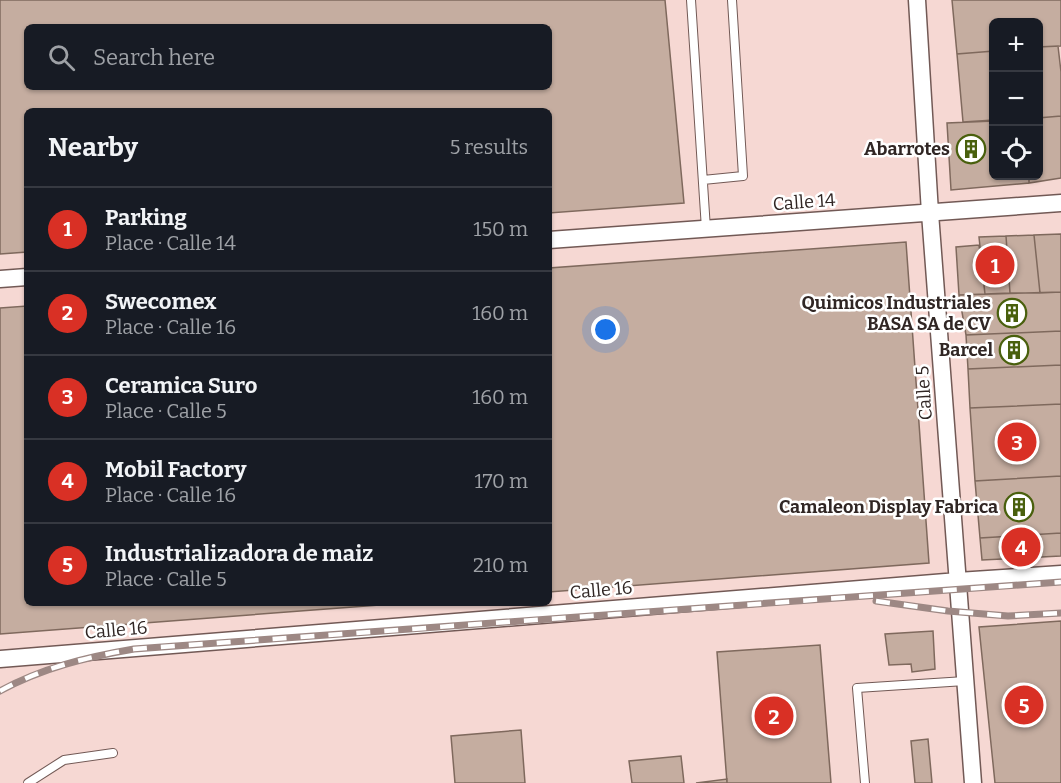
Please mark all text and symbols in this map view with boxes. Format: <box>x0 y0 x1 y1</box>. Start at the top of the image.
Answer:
map controls <box>989 18 1043 180</box>
button: + <box>989 18 1043 72</box>
search box <box>24 24 552 90</box>
icon: search <box>45 41 78 74</box>
text: Search here <box>93 44 215 71</box>
button: − <box>989 72 1043 126</box>
button: locate <box>989 126 1043 180</box>
text: Nearby <box>48 132 138 163</box>
building icon: Abarrotes <box>955 133 987 165</box>
text: 5 results <box>450 135 528 159</box>
place label: Abarrotes <box>864 138 950 160</box>
street label: Calle 14 <box>772 189 837 215</box>
text: Parking <box>105 204 187 231</box>
text: 1 <box>63 217 72 241</box>
text: 150 m <box>473 217 528 241</box>
text: Place · Calle 14 <box>105 231 236 255</box>
pin: 1 <box>976 242 1014 288</box>
text: Swecomex <box>105 288 216 315</box>
place label: Quimicos Industriales BASA SA de CV <box>802 292 991 335</box>
building icon: Quimicos Industriales BASA SA de CV <box>996 297 1028 329</box>
text: 2 <box>62 301 73 325</box>
text: 160 m <box>472 301 528 325</box>
text: Place · Calle 16 <box>105 315 236 339</box>
your location <box>591 315 620 344</box>
building icon: Barcel <box>998 334 1030 366</box>
place label: Barcel <box>939 339 993 361</box>
street label: Calle 5 <box>911 365 937 421</box>
text: Ceramica Suro <box>105 372 257 399</box>
text: 3 <box>62 385 73 409</box>
text: 160 m <box>472 385 528 409</box>
text: Place · Calle 5 <box>105 399 227 423</box>
pin: 3 <box>998 420 1036 464</box>
text: Mobil Factory <box>105 456 247 483</box>
text: 4 <box>61 469 74 493</box>
text: 170 m <box>475 469 528 493</box>
text: Place · Calle 16 <box>105 483 236 507</box>
building icon: Camaleon Display Fabrica <box>1003 491 1035 523</box>
place label: Camaleon Display Fabrica <box>779 496 998 518</box>
pin: 4 <box>1002 524 1040 570</box>
text: Industrializadora de maiz <box>105 540 373 567</box>
text: 5 <box>62 553 73 577</box>
text: 210 m <box>473 553 528 577</box>
text: Place · Calle 5 <box>105 567 227 591</box>
street label: Calle 16 <box>569 576 633 604</box>
street label: Calle 16 <box>84 616 148 644</box>
pin: 5 <box>1004 682 1044 728</box>
pin: 2 <box>754 694 794 738</box>

